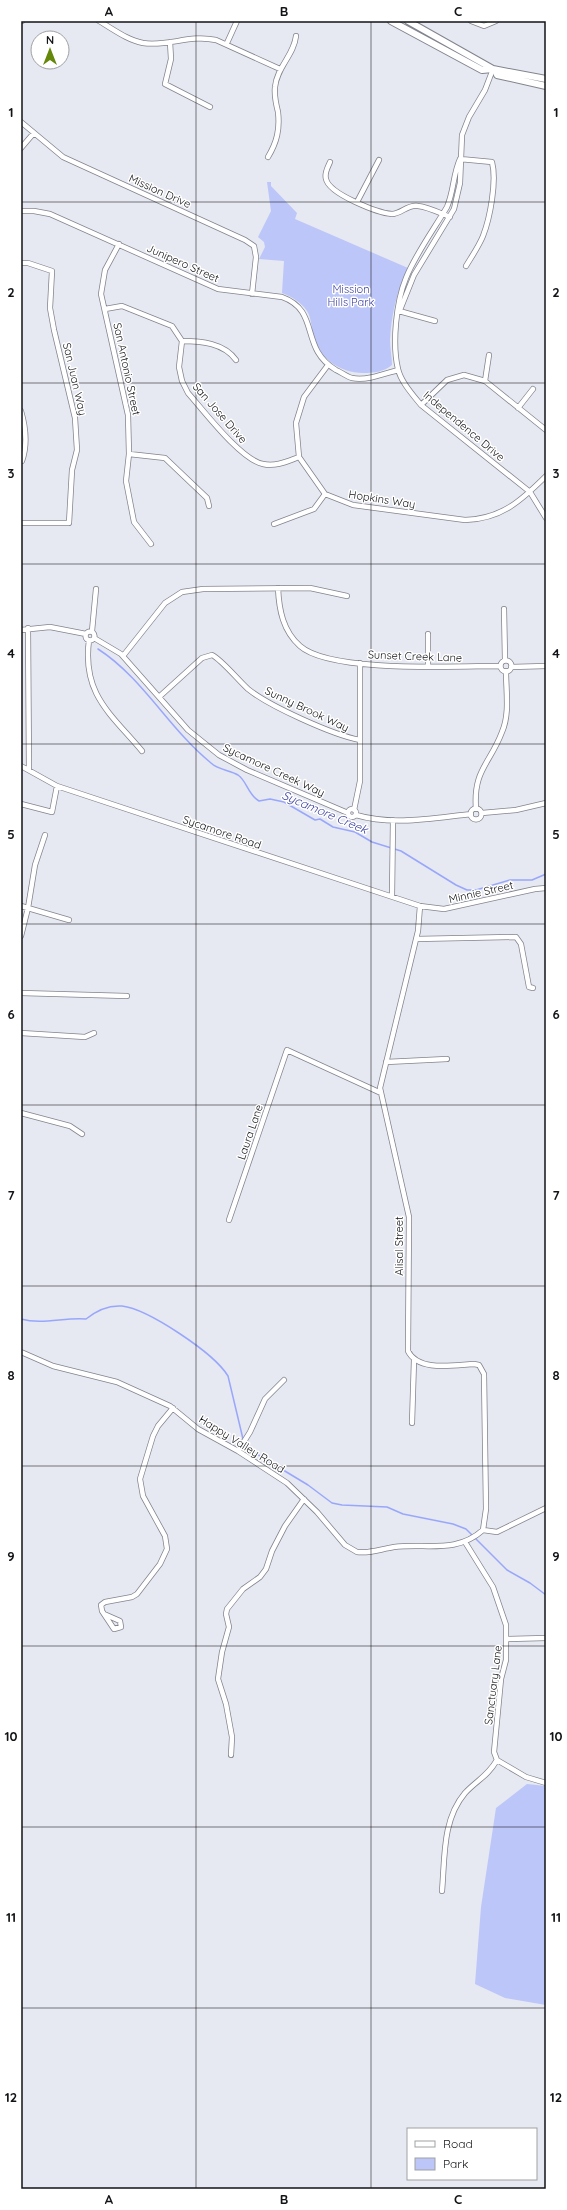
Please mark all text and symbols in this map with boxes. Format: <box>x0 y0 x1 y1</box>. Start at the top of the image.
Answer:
text: A <box>105 3 114 19</box>
text: B <box>280 3 288 19</box>
text: C <box>454 3 462 19</box>
north arrow <box>30 30 70 70</box>
text: N <box>46 33 54 47</box>
text: 1 <box>8 104 14 120</box>
text: 1 <box>553 104 559 120</box>
street label: Mission Drive <box>127 171 193 211</box>
street label: Junipero Street <box>145 241 222 285</box>
park label: Mission Hills Park <box>328 282 374 309</box>
text: 2 <box>7 284 15 300</box>
text: 2 <box>552 284 560 300</box>
street label: San Antonio Street <box>110 321 144 417</box>
street label: San Juan Way <box>60 341 90 417</box>
street label: San Jose Drive <box>190 380 250 446</box>
street label: Independence Drive <box>420 388 508 464</box>
text: 3 <box>8 465 15 481</box>
text: 3 <box>553 465 560 481</box>
street label: Hopkins Way <box>348 487 416 511</box>
text: 4 <box>7 645 15 661</box>
text: 4 <box>552 645 560 661</box>
street label: Sunset Creek Lane <box>368 647 462 665</box>
street label: Sunny Brook Way <box>263 683 351 735</box>
street label: Sycamore Creek Way <box>221 740 327 800</box>
water label: Sycamore Creek <box>280 787 372 837</box>
street label: Sycamore Road <box>181 812 263 852</box>
text: 5 <box>7 826 15 842</box>
text: 5 <box>552 826 560 842</box>
street label: Minnie Street <box>447 878 515 906</box>
text: 6 <box>7 1006 15 1022</box>
text: 6 <box>552 1006 560 1022</box>
street label: Laura Lane <box>234 1103 266 1161</box>
text: 7 <box>7 1187 15 1203</box>
text: 7 <box>552 1187 560 1203</box>
street label: Alisal Street <box>392 1216 406 1276</box>
text: 8 <box>7 1367 15 1383</box>
text: 8 <box>552 1367 560 1383</box>
street label: Happy Valley Road <box>196 1412 288 1476</box>
text: 9 <box>7 1548 15 1564</box>
text: 9 <box>552 1548 560 1564</box>
street label: Sanctuary Lane <box>481 1644 505 1726</box>
text: 10 <box>4 1728 18 1744</box>
text: 10 <box>549 1728 563 1744</box>
text: 11 <box>6 1909 16 1925</box>
text: 11 <box>551 1909 561 1925</box>
text: 12 <box>5 2089 17 2105</box>
text: 12 <box>550 2089 562 2105</box>
legend <box>407 2128 537 2180</box>
text: Road <box>443 2136 473 2151</box>
text: Park <box>443 2156 468 2171</box>
text: A <box>105 2191 114 2207</box>
text: B <box>280 2191 288 2207</box>
text: C <box>454 2191 462 2207</box>

